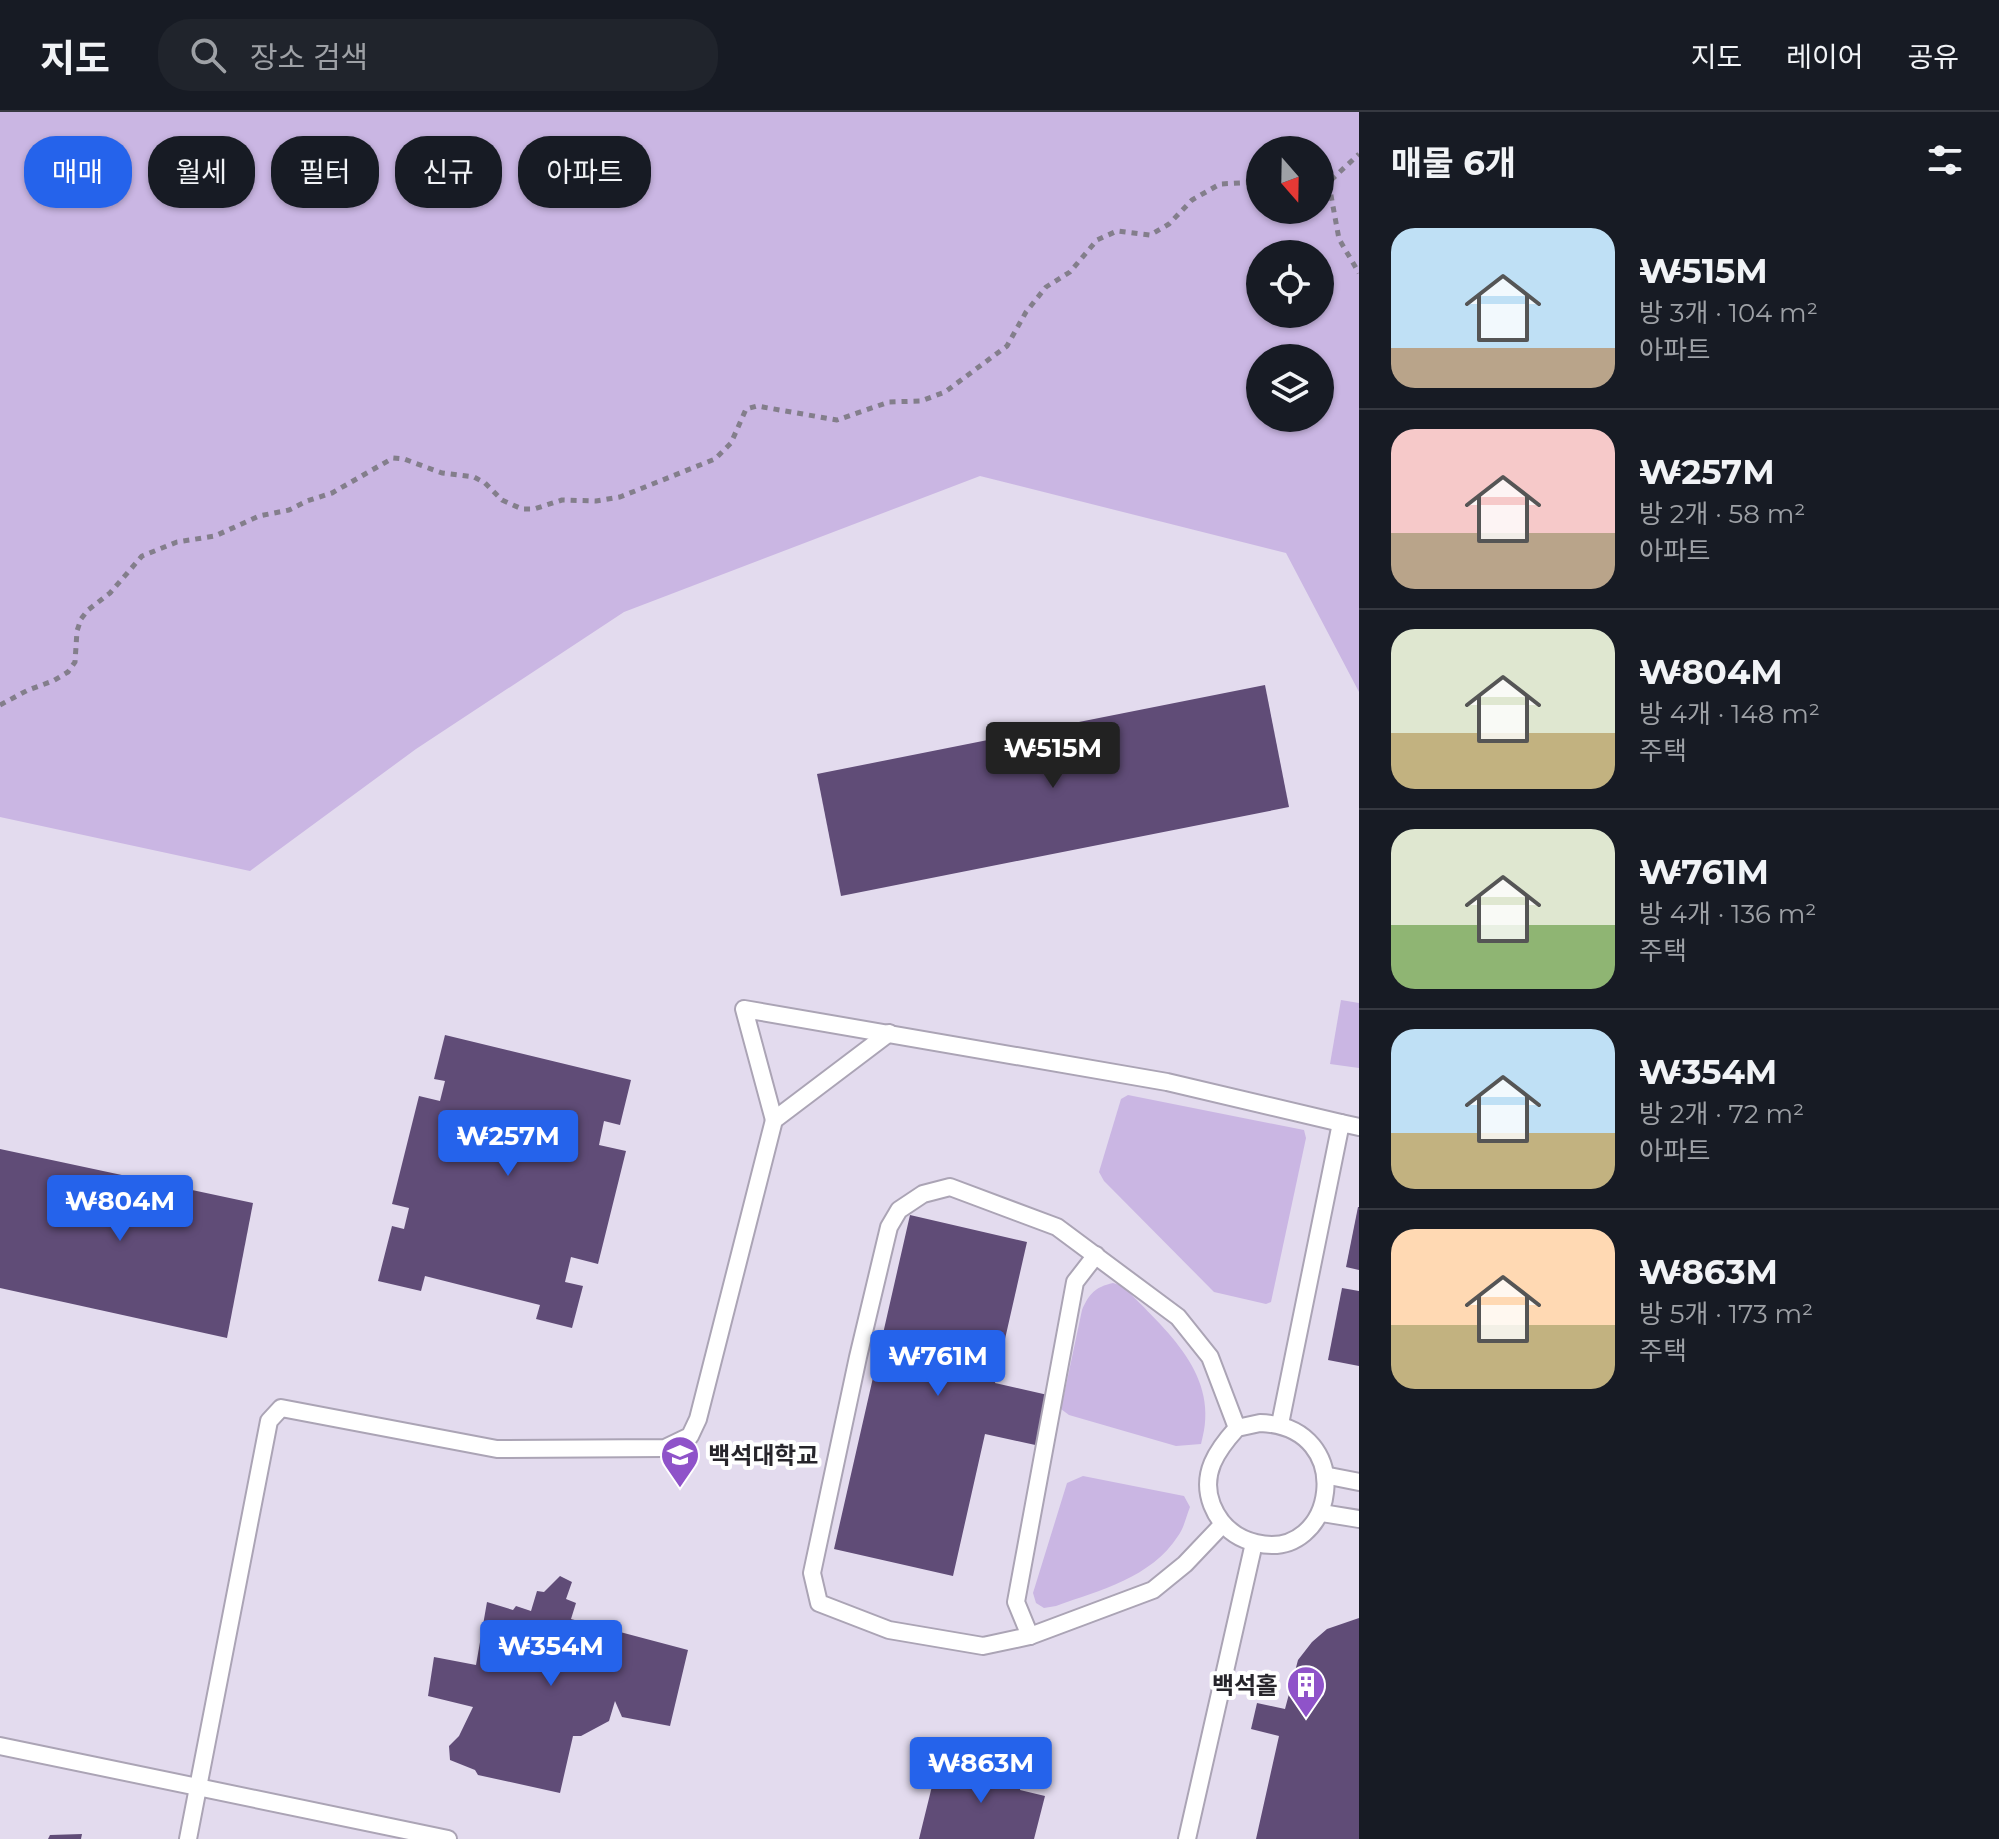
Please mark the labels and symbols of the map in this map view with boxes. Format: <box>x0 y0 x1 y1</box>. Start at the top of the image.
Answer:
north arrow <box>1246 136 1334 224</box>
pin: ₩515M <box>997 722 1109 790</box>
pin: ₩257M <box>452 1110 564 1178</box>
pin: ₩804M <box>64 1175 176 1243</box>
pin: ₩761M <box>882 1330 994 1398</box>
school or university icon: 백석대학교 <box>659 1434 701 1489</box>
place label: 백석대학교 <box>708 1441 818 1470</box>
pin: ₩354M <box>495 1620 607 1688</box>
building icon: 백석홀 <box>1285 1664 1327 1719</box>
place label: 백석홀 <box>1212 1671 1278 1700</box>
pin: ₩863M <box>925 1737 1037 1805</box>

